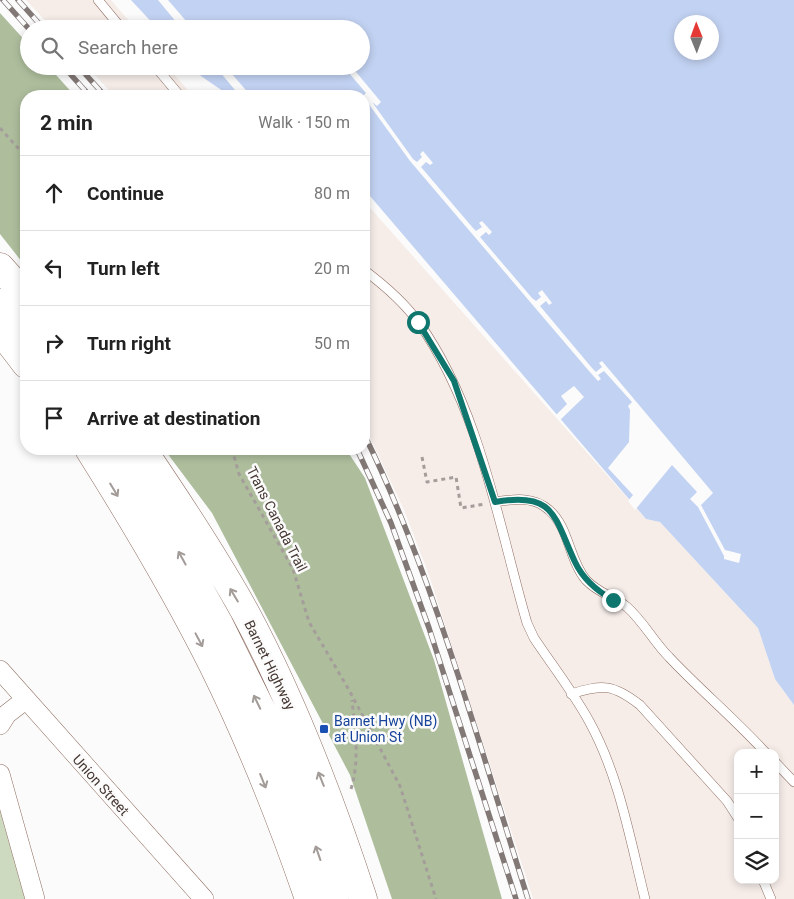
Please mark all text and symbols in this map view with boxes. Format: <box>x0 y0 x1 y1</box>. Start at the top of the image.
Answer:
north arrow <box>674 15 719 60</box>
search box <box>20 20 370 75</box>
icon: search <box>38 34 66 62</box>
text: Search here <box>78 36 178 59</box>
text: 2 min <box>40 111 93 135</box>
text: Walk · 150 m <box>258 113 350 132</box>
icon: ahead <box>40 179 68 207</box>
text: Continue <box>87 182 164 205</box>
text: 80 m <box>314 184 350 203</box>
icon: left <box>40 254 68 282</box>
text: Turn left <box>87 257 160 280</box>
text: 20 m <box>314 259 350 278</box>
route start <box>407 311 430 334</box>
icon: right <box>40 329 68 357</box>
text: Turn right <box>87 332 171 355</box>
text: 50 m <box>314 334 350 353</box>
icon: arrive <box>40 404 68 432</box>
text: Arrive at destination <box>87 407 260 430</box>
street label: Trans Canada Trail <box>244 464 310 574</box>
one-way arrow <box>110 483 120 497</box>
one-way arrow <box>177 551 187 566</box>
one-way arrow <box>229 588 239 602</box>
route end <box>602 589 625 612</box>
street label: Barnet Highway <box>241 617 299 713</box>
one-way arrow <box>195 632 204 647</box>
one-way arrow <box>252 695 262 710</box>
place label: Barnet Hwy (NB) at Union St <box>334 713 437 745</box>
marker: Barnet Hwy (NB) at Union St <box>318 723 330 735</box>
map controls <box>734 749 779 884</box>
button: + <box>734 749 779 794</box>
street label: Union Street <box>70 751 133 819</box>
one-way arrow <box>315 772 325 787</box>
one-way arrow <box>259 773 268 788</box>
button: − <box>734 794 779 839</box>
button: layers <box>734 839 779 884</box>
one-way arrow <box>313 845 323 861</box>

